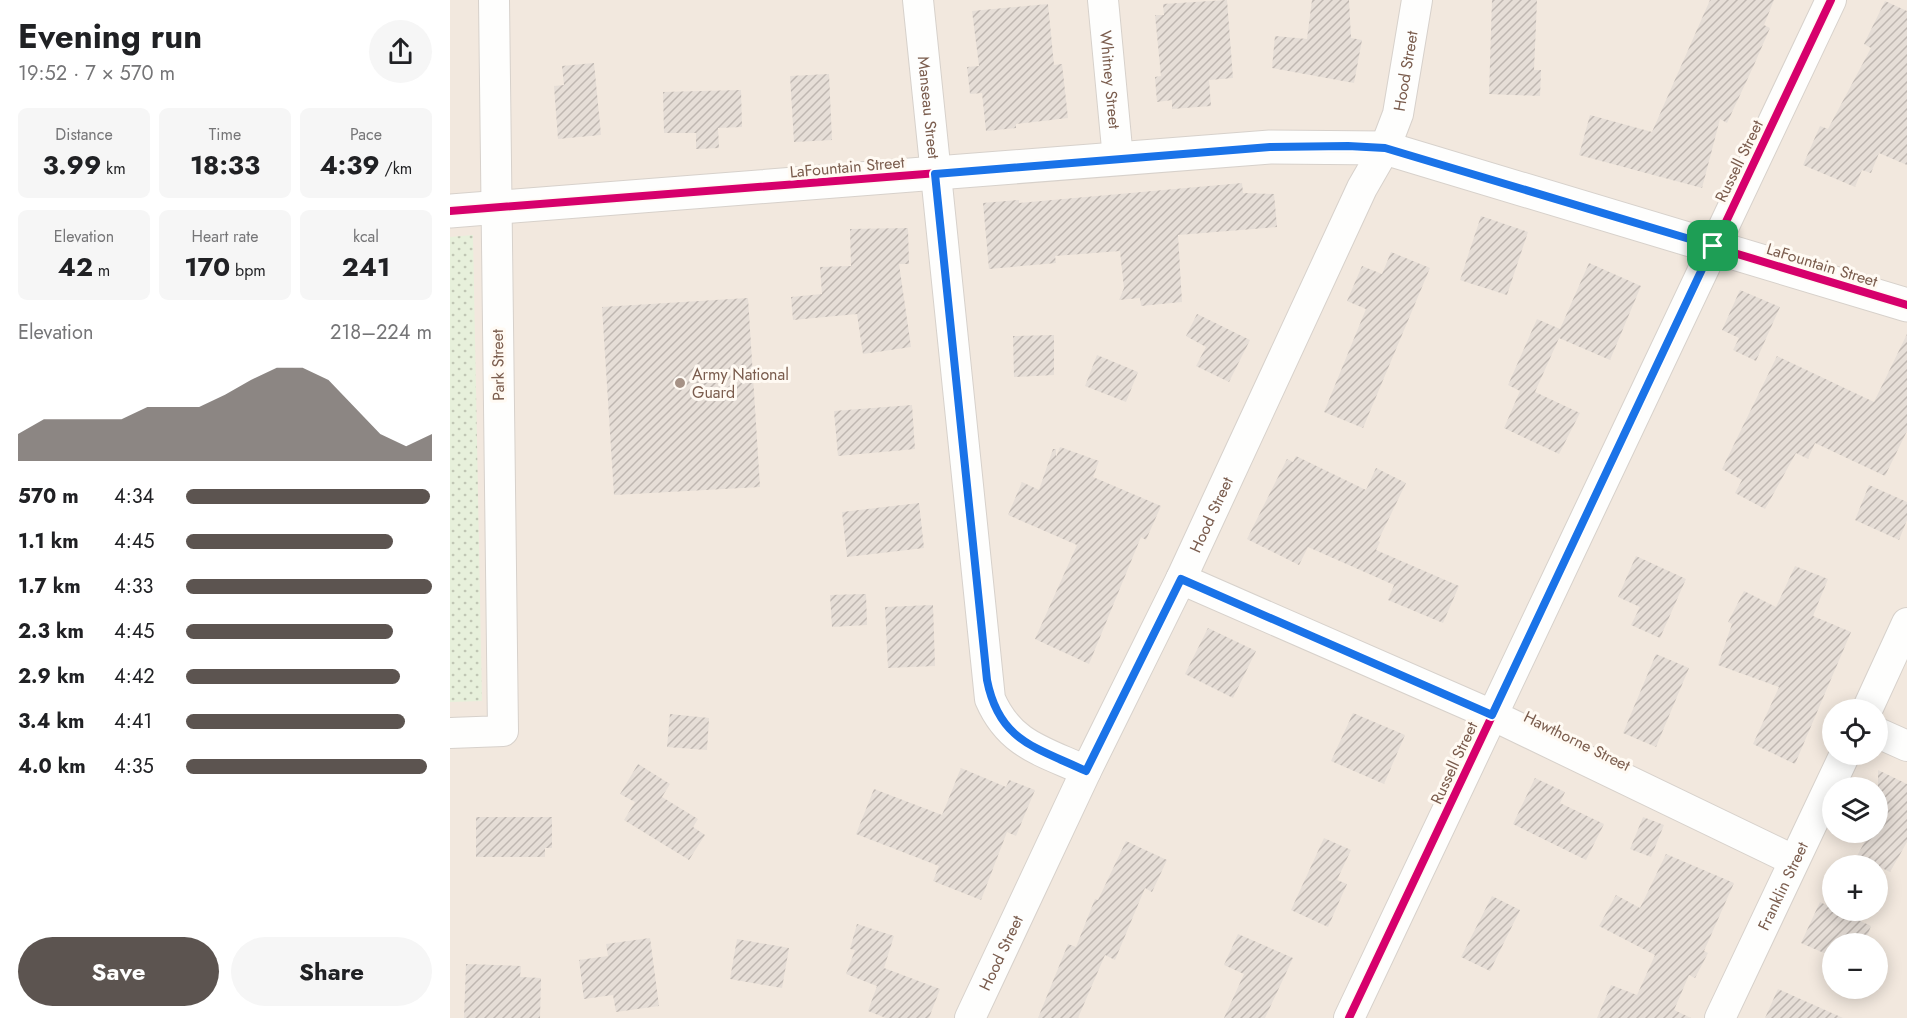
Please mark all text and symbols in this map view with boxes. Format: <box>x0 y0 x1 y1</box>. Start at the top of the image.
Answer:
text: Evening run <box>18 13 202 60</box>
button: share <box>369 20 432 83</box>
street label: Whitney Street <box>1094 29 1127 130</box>
street label: Hood Street <box>1387 29 1423 113</box>
street label: Manseau Street <box>912 55 946 160</box>
text: 19:52 · 7 × 570 m <box>18 59 175 88</box>
street label: Russell Street <box>1709 116 1769 206</box>
text: Distance <box>55 123 113 146</box>
text: Time <box>209 123 241 146</box>
text: Pace <box>350 123 382 146</box>
text: 3.99 <box>42 146 101 184</box>
text: 18:33 <box>190 146 260 184</box>
text: 4:39 <box>320 146 380 184</box>
street label: LaFountain Street <box>789 151 905 183</box>
text: km <box>101 157 126 180</box>
text: /km <box>380 157 412 180</box>
pin <box>1687 220 1738 271</box>
text: Elevation <box>54 225 114 248</box>
text: Heart rate <box>192 225 258 248</box>
text: kcal <box>353 225 379 248</box>
icon: arrive <box>1696 229 1729 262</box>
street label: LaFountain Street <box>1764 237 1881 293</box>
text: 42 <box>58 248 93 286</box>
text: 170 <box>184 248 230 286</box>
text: 241 <box>342 248 390 286</box>
text: m <box>93 259 110 282</box>
text: bpm <box>230 259 266 282</box>
text: Elevation <box>18 318 93 347</box>
text: 218–224 m <box>330 318 432 347</box>
street label: Park Street <box>486 329 510 401</box>
place label: Army National Guard <box>692 363 789 404</box>
marker: Army National Guard <box>673 376 687 390</box>
street label: Hood Street <box>1183 473 1238 556</box>
text: 570 m <box>18 482 79 511</box>
text: 4:34 <box>114 482 154 511</box>
text: 1.1 km <box>18 527 79 556</box>
text: 4:45 <box>114 527 155 556</box>
text: 1.7 km <box>18 572 81 601</box>
text: 4:33 <box>114 572 154 601</box>
text: 2.3 km <box>18 617 84 646</box>
text: 4:45 <box>114 617 155 646</box>
text: 2.9 km <box>18 662 85 691</box>
text: 4:42 <box>114 662 155 691</box>
map controls <box>1822 699 1888 999</box>
button: locate <box>1822 699 1888 765</box>
street label: Hawthorne Street <box>1520 705 1634 777</box>
text: 3.4 km <box>18 707 84 736</box>
text: 4:41 <box>114 707 152 736</box>
street label: Russell Street <box>1425 718 1483 808</box>
text: 4.0 km <box>18 752 86 781</box>
text: 4:35 <box>114 752 154 781</box>
button: layers <box>1822 777 1888 843</box>
street label: Franklin Street <box>1752 838 1813 934</box>
button: + <box>1822 855 1888 921</box>
street label: Hood Street <box>973 911 1028 994</box>
button: − <box>1822 933 1888 999</box>
button: Save <box>18 937 219 1006</box>
button: Share <box>231 937 432 1006</box>

